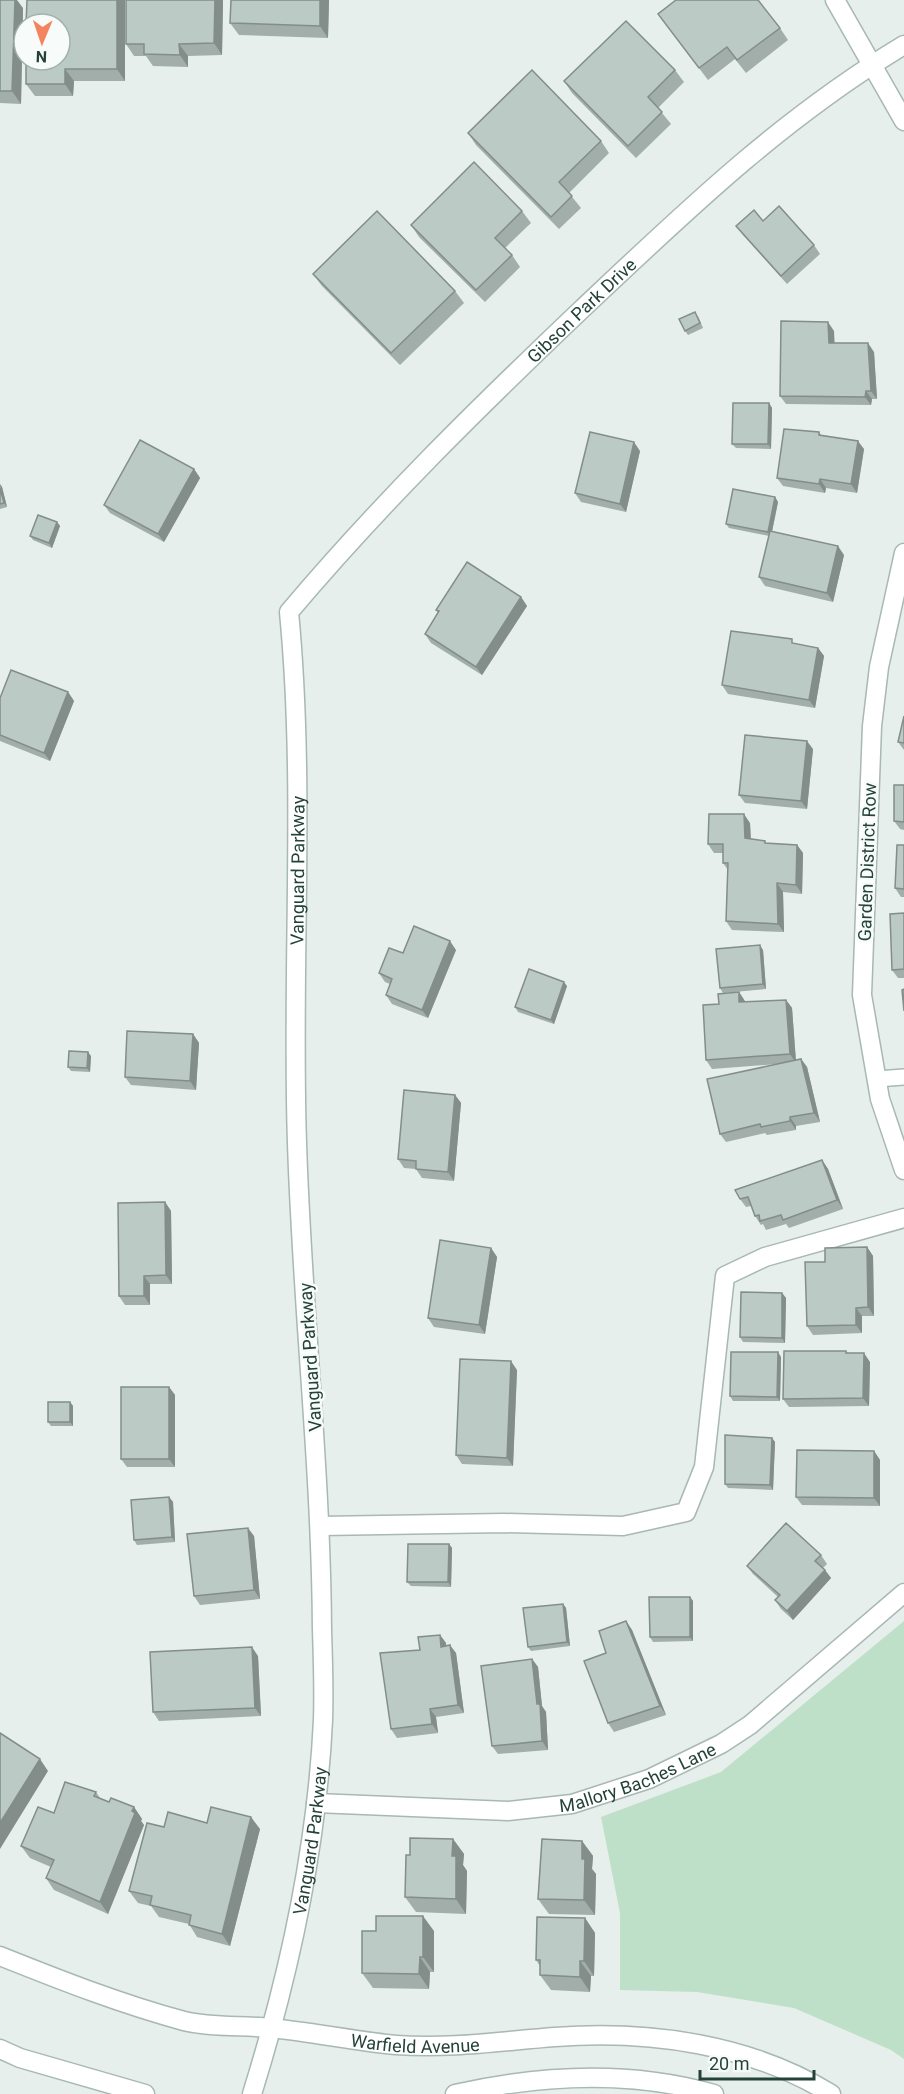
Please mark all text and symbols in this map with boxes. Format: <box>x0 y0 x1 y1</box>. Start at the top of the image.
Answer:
north arrow <box>12 12 72 72</box>
text: N <box>36 47 47 66</box>
street label: Gibson Park Drive <box>522 253 640 367</box>
street label: Garden District Row <box>854 782 880 942</box>
street label: Vanguard Parkway <box>286 795 308 945</box>
street label: Vanguard Parkway <box>294 1281 326 1432</box>
street label: Mallory Baches Lane <box>558 1738 719 1816</box>
street label: Vanguard Parkway <box>288 1766 330 1917</box>
street label: Warfield Avenue <box>350 2029 480 2057</box>
scale bar <box>700 2043 814 2081</box>
text: 20 m <box>709 2053 749 2074</box>

